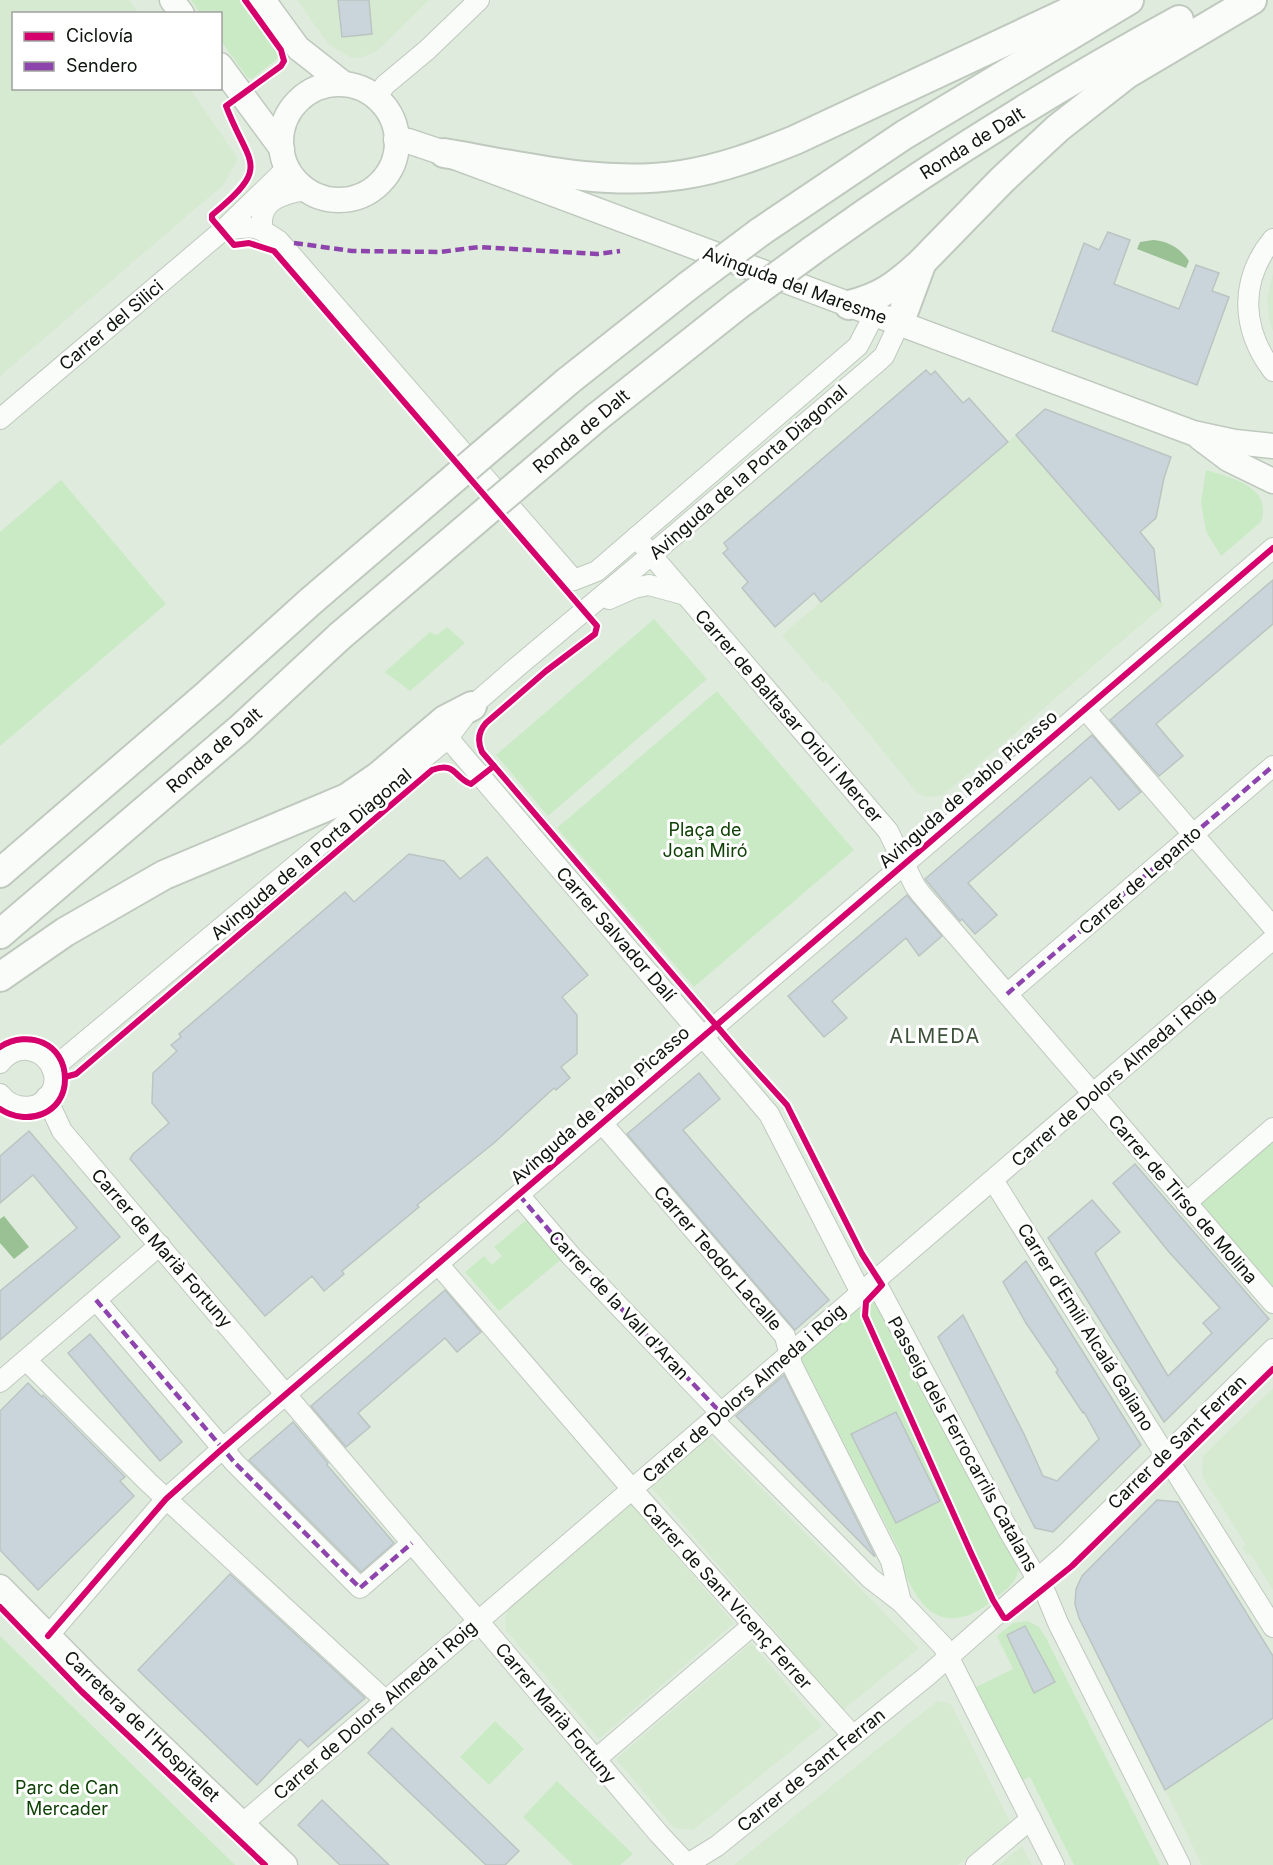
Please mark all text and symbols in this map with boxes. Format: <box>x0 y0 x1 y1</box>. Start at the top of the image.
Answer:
legend <box>12 12 222 90</box>
text: Ciclovía <box>66 25 133 46</box>
text: Sendero <box>66 55 137 76</box>
street label: Ronda de Dalt <box>916 102 1028 183</box>
street label: Avinguda del Maresme <box>700 242 890 328</box>
street label: Carrer del Silici <box>55 275 167 375</box>
street label: Avinguda de la Porta Diagonal <box>645 380 851 564</box>
street label: Ronda de Dalt <box>529 385 633 477</box>
street label: Carrer de Baltasar Oriol i Mercer <box>691 605 887 827</box>
street label: Ronda de Dalt <box>162 703 266 797</box>
street label: Avinguda de Pablo Picasso <box>874 706 1062 872</box>
street label: Avinguda de la Porta Diagonal <box>207 764 415 944</box>
park label: Plaça de Joan Miró <box>663 819 747 861</box>
street label: Carrer de Lepanto <box>1075 821 1205 939</box>
street label: Carrer Salvador Dalí <box>552 863 680 1006</box>
street label: Carrer de Dolors Almeda i Roig <box>1007 983 1219 1171</box>
street label: Avinguda de Pablo Picasso <box>506 1022 694 1188</box>
district label: ALMEDA <box>889 1024 981 1048</box>
street label: Carrer de Tirso de Molina <box>1104 1110 1262 1288</box>
street label: Carrer de Marià Fortuny <box>87 1164 237 1332</box>
street label: Carrer Teodor Lacalle <box>650 1182 786 1334</box>
street label: Carrer d'Emili Alcalá Galiano <box>1013 1219 1159 1435</box>
street label: Carrer de la Vall d'Aran <box>545 1226 693 1384</box>
street label: Carrer de Dolors Almeda i Roig <box>638 1299 850 1487</box>
street label: Passeig dels Ferrocarrils Catalans <box>884 1313 1042 1575</box>
street label: Carrer de Sant Ferran <box>1104 1371 1250 1513</box>
street label: Carrer de Sant Vicenç Ferrer <box>638 1498 816 1694</box>
street label: Carrer de Dolors Almeda i Roig <box>269 1616 481 1804</box>
street label: Carrer Marià Fortuny <box>491 1639 621 1787</box>
street label: Carretera de l'Hospitalet <box>60 1646 224 1806</box>
street label: Carrer de Sant Ferran <box>733 1704 889 1836</box>
park label: Parc de Can Mercader <box>15 1777 119 1819</box>

